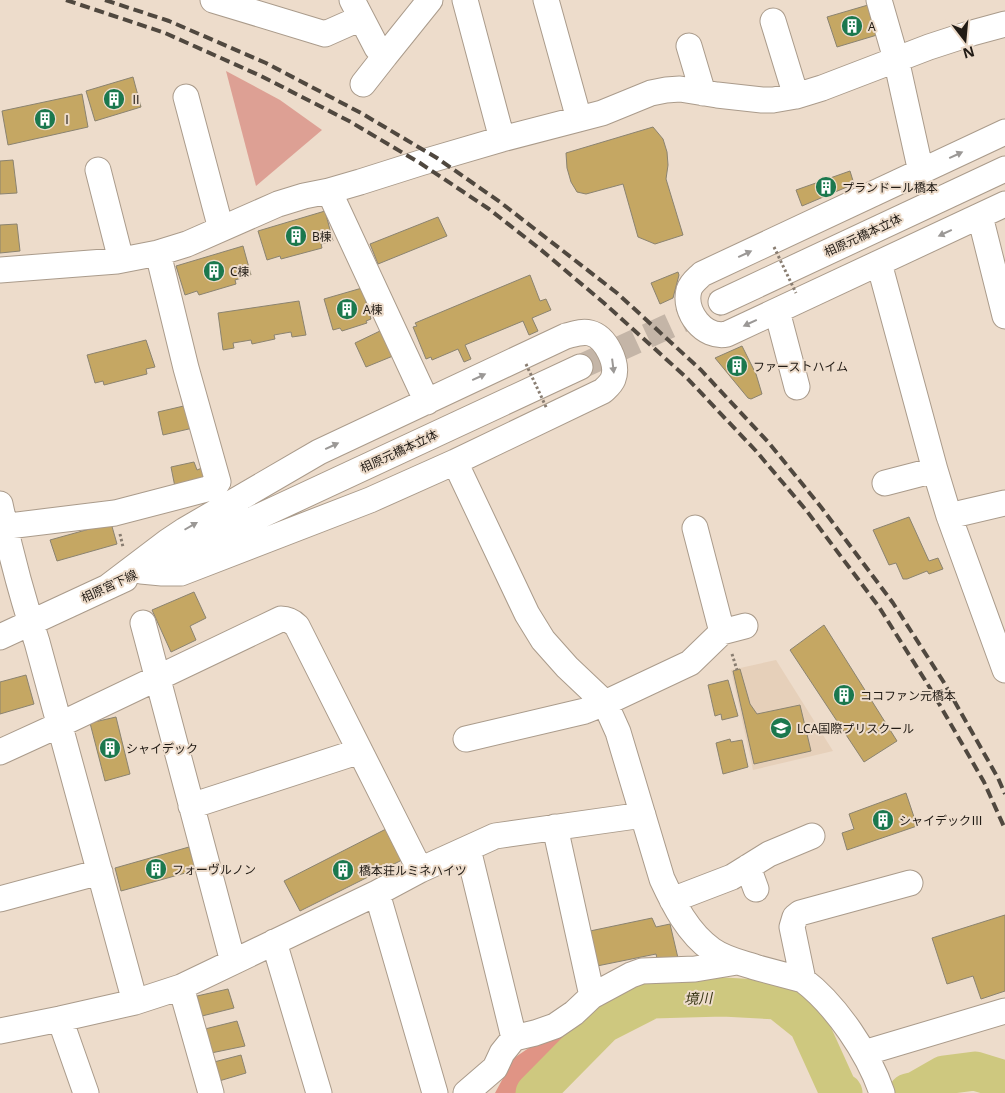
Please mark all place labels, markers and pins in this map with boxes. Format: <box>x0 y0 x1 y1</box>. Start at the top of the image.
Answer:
building icon: A <box>840 14 864 38</box>
place label: A <box>868 18 876 35</box>
building icon: Ⅱ <box>102 87 126 111</box>
place label: Ⅱ <box>130 91 142 108</box>
building icon: Ⅰ <box>33 107 57 131</box>
place label: Ⅰ <box>61 111 73 128</box>
building icon: プランドール橋本 <box>814 175 838 199</box>
place label: プランドール橋本 <box>842 179 938 196</box>
building icon: B棟 <box>284 224 308 248</box>
place label: B棟 <box>312 228 332 245</box>
building icon: C棟 <box>202 259 226 283</box>
place label: C棟 <box>230 263 250 280</box>
building icon: A棟 <box>335 297 359 321</box>
place label: A棟 <box>363 301 383 318</box>
building icon: ファーストハイム <box>725 354 749 378</box>
place label: ファーストハイム <box>753 358 848 375</box>
building icon: ココファン元橋本 <box>832 683 856 707</box>
place label: ココファン元橋本 <box>860 687 956 704</box>
school or university icon: LCA国際プリスクール <box>769 716 793 740</box>
place label: LCA国際プリスクール <box>797 720 914 737</box>
building icon: シャイデック <box>98 736 122 760</box>
place label: シャイデック <box>126 740 198 757</box>
building icon: シャイデックⅢ <box>871 808 895 832</box>
place label: シャイデックⅢ <box>899 812 983 829</box>
building icon: フォーヴルノン <box>144 857 168 881</box>
building icon: 橋本荘ルミネハイツ <box>331 858 355 882</box>
place label: フォーヴルノン <box>172 861 256 878</box>
place label: 橋本荘ルミネハイツ <box>359 862 467 879</box>

